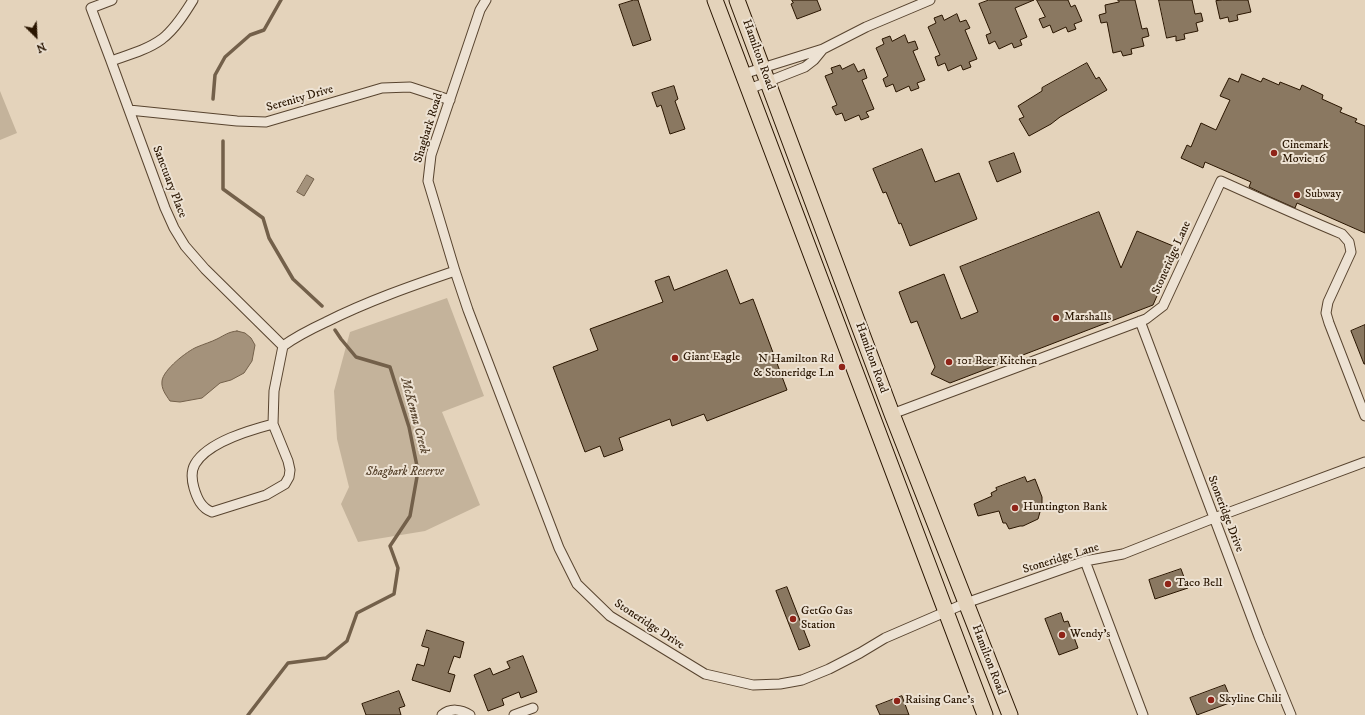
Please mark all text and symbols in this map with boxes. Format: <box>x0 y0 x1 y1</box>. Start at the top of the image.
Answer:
north arrow <box>16 16 56 56</box>
street label: Hamilton Road <box>739 18 777 92</box>
text: N <box>34 39 48 55</box>
street label: Serenity Drive <box>265 83 335 115</box>
street label: Shagbark Road <box>412 91 446 165</box>
place label: Cinemark Movie 16 <box>1282 139 1329 167</box>
street label: Sanctuary Place <box>149 144 189 220</box>
marker: Cinemark Movie 16 <box>1269 148 1279 158</box>
place label: Subway <box>1305 188 1341 202</box>
marker: Subway <box>1292 190 1302 200</box>
street label: Stoneridge Lane <box>1149 219 1195 297</box>
place label: Marshalls <box>1064 311 1111 325</box>
marker: Marshalls <box>1051 313 1061 323</box>
street label: Hamilton Road <box>852 321 890 395</box>
place label: Giant Eagle <box>683 351 740 365</box>
marker: Giant Eagle <box>670 353 680 363</box>
place label: N Hamilton Rd & Stoneridge Ln <box>753 353 834 381</box>
place label: 101 Beer Kitchen <box>957 355 1037 369</box>
marker: 101 Beer Kitchen <box>944 357 954 367</box>
marker: N Hamilton Rd & Stoneridge Ln <box>837 362 847 372</box>
water label: McKenna Creek <box>396 376 432 456</box>
park label: Shagbark Reserve <box>366 466 444 480</box>
street label: Stoneridge Drive <box>1204 474 1246 554</box>
place label: Huntington Bank <box>1023 501 1107 515</box>
marker: Huntington Bank <box>1010 503 1020 513</box>
street label: Stoneridge Lane <box>1021 541 1101 577</box>
place label: Taco Bell <box>1176 577 1222 591</box>
marker: Taco Bell <box>1163 579 1173 589</box>
street label: Stoneridge Drive <box>611 597 687 653</box>
place label: GetGo Gas Station <box>801 605 852 633</box>
marker: GetGo Gas Station <box>788 614 798 624</box>
street label: Hamilton Road <box>968 623 1008 697</box>
place label: Wendy's <box>1070 628 1110 642</box>
marker: Wendy's <box>1057 630 1067 640</box>
place label: Skyline Chili <box>1219 693 1281 707</box>
place label: Raising Cane's <box>905 694 974 708</box>
marker: Skyline Chili <box>1206 695 1216 705</box>
marker: Raising Cane's <box>892 696 902 706</box>

